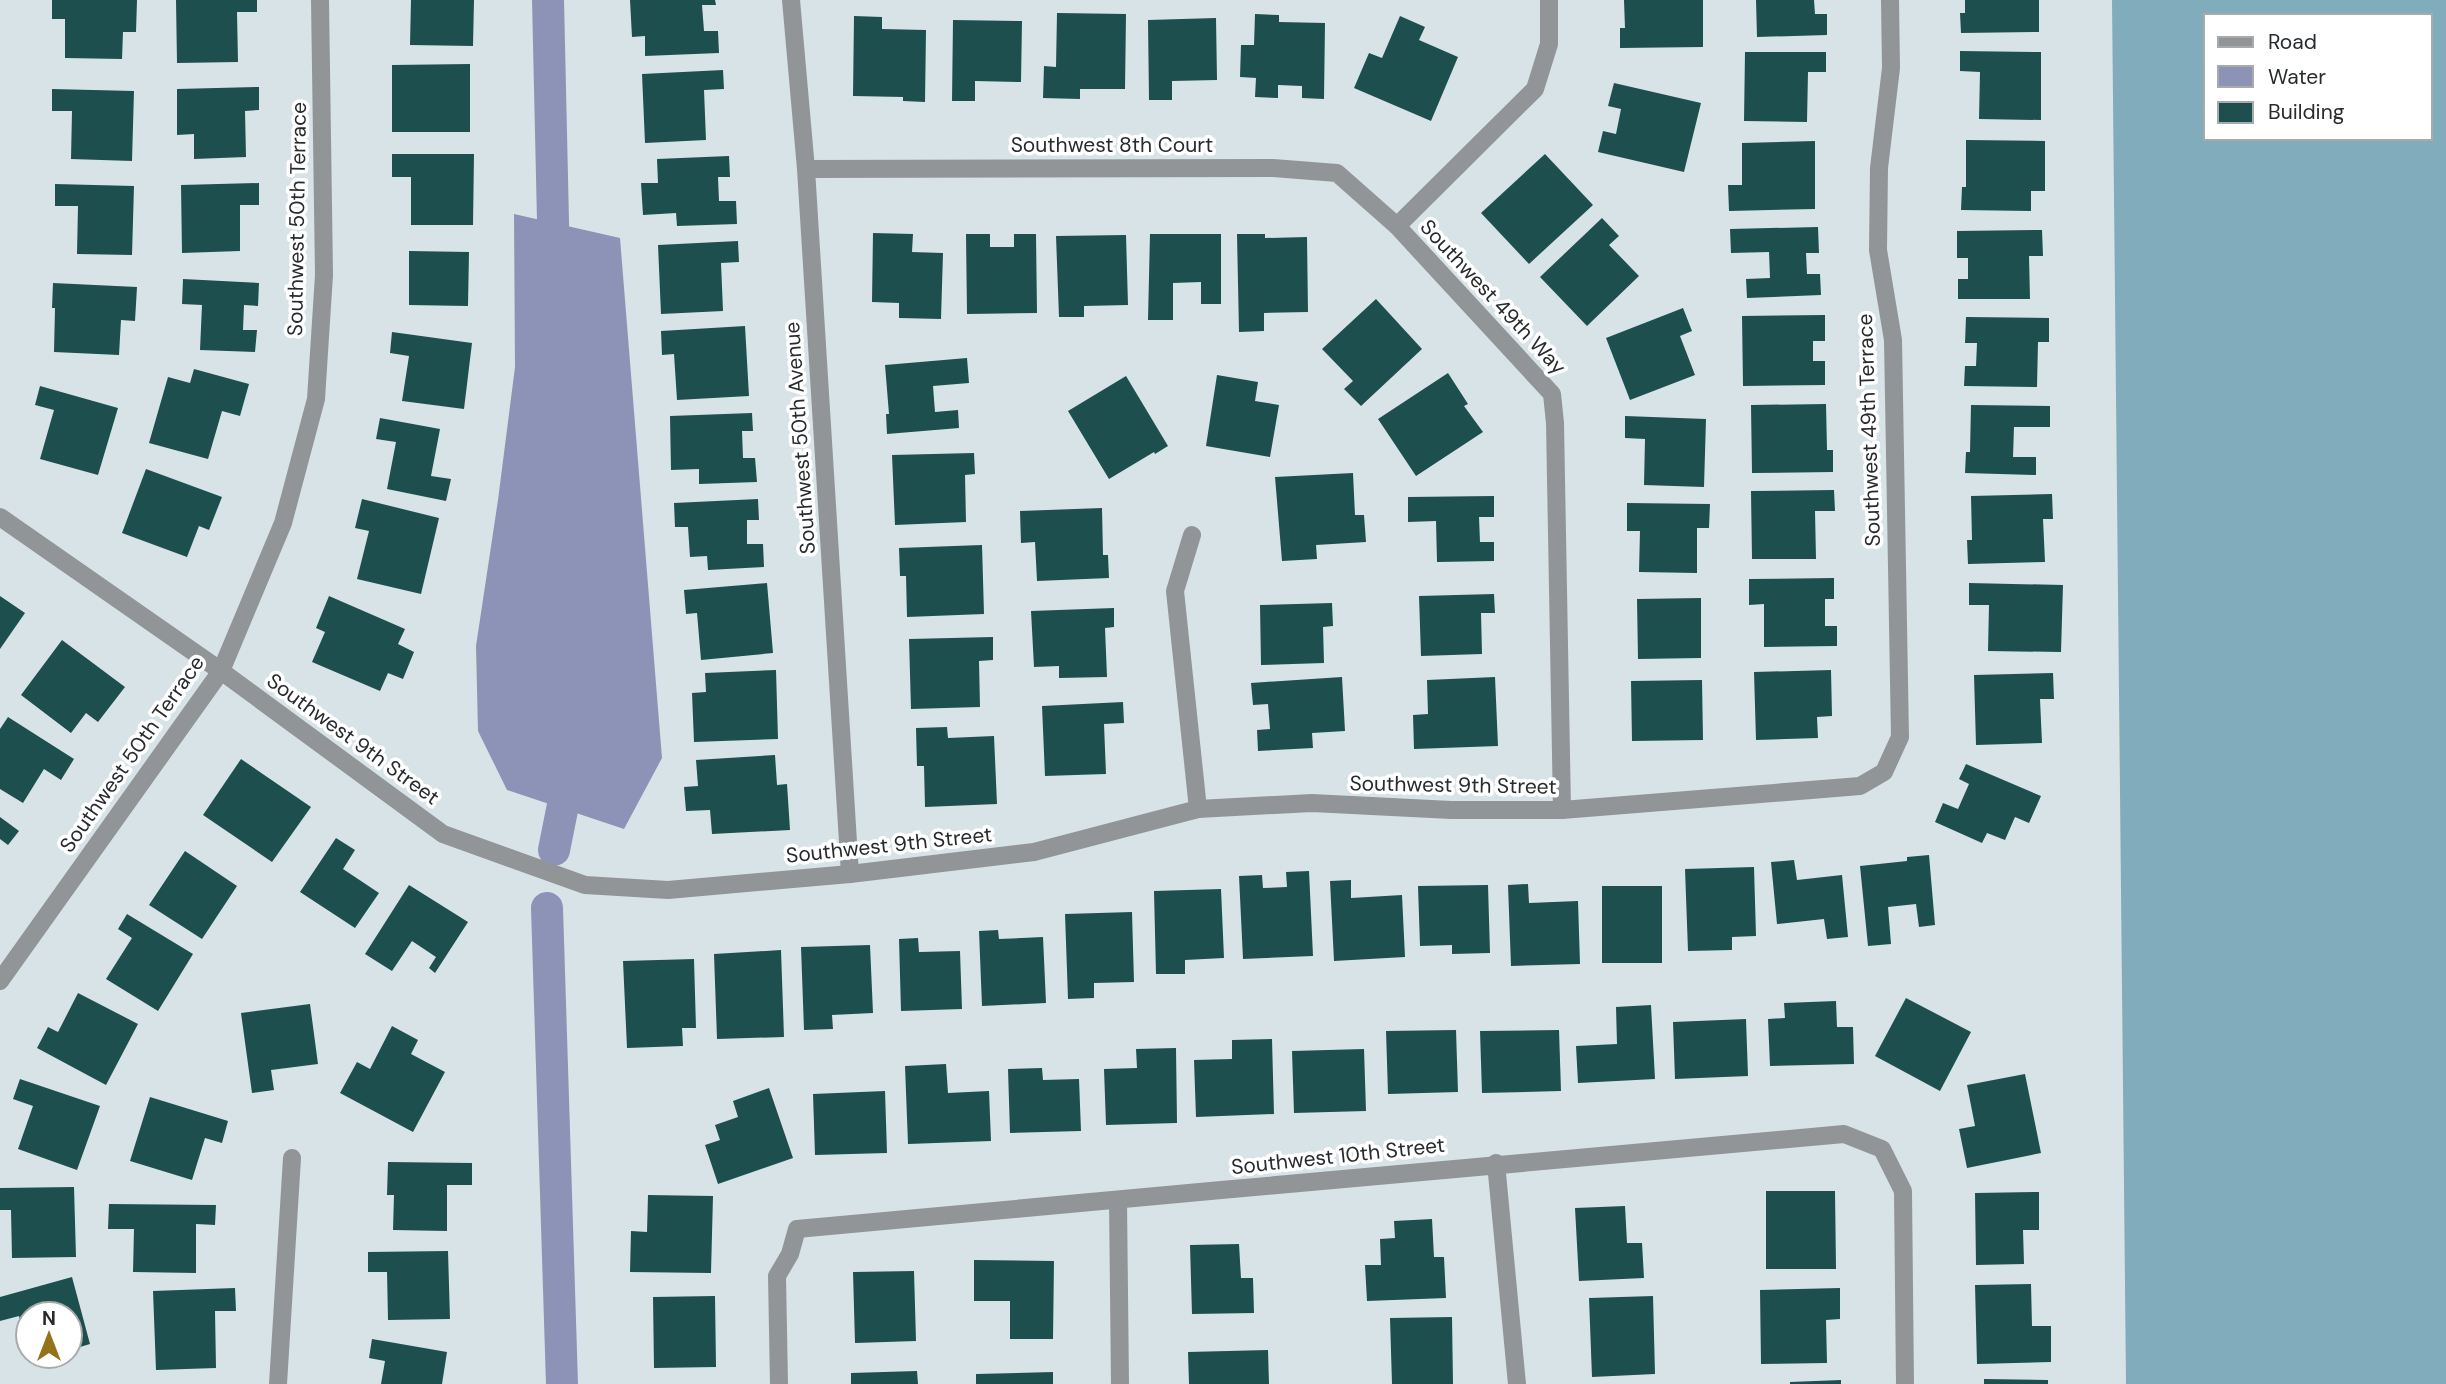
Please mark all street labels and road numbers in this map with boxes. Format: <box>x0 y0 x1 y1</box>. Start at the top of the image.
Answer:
street label: Southwest 50th Terrace <box>281 102 313 336</box>
street label: Southwest 8th Court <box>1011 131 1213 159</box>
street label: Southwest 49th Way <box>1414 213 1572 381</box>
street label: Southwest 49th Terrace <box>1851 313 1887 547</box>
street label: Southwest 50th Avenue <box>778 321 822 555</box>
street label: Southwest 50th Terrace <box>53 650 211 858</box>
street label: Southwest 9th Street <box>261 667 445 811</box>
street label: Southwest 9th Street <box>1349 769 1557 801</box>
street label: Southwest 9th Street <box>785 820 993 870</box>
street label: Southwest 10th Street <box>1230 1131 1446 1181</box>

